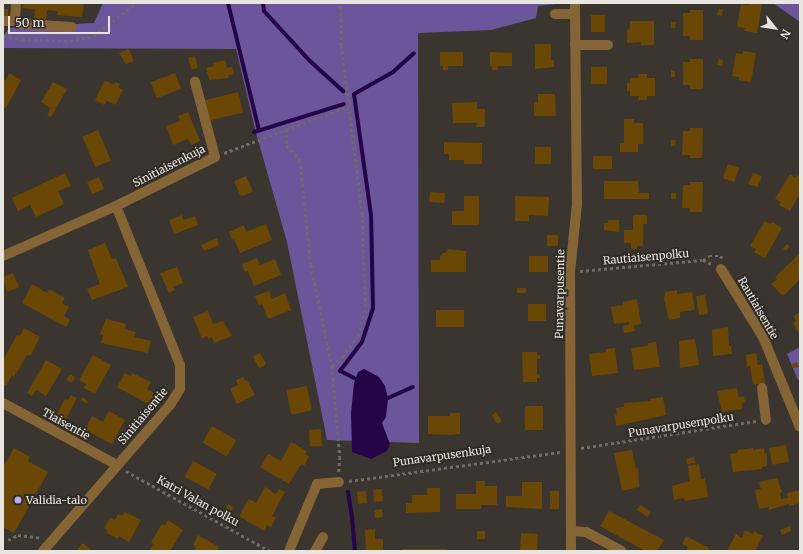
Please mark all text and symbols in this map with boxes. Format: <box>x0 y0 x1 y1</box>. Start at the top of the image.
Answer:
scale bar <box>10 8 112 34</box>
north arrow <box>755 8 795 48</box>
text: 50 m <box>15 15 44 30</box>
text: N <box>777 27 794 41</box>
street label: Sinitiaisenkuja <box>131 142 207 190</box>
street label: Rautiaisenpolku <box>602 247 690 267</box>
street label: Punavarpusentie <box>553 249 567 339</box>
street label: Rautiaisentie <box>735 275 781 341</box>
street label: Sinitiaisentie <box>115 385 171 447</box>
street label: Tiaisentie <box>40 405 92 443</box>
street label: Punavarpusenpolku <box>627 410 735 440</box>
street label: Punavarpusenkuja <box>392 443 492 469</box>
street label: Katri Valan polku <box>155 473 241 529</box>
place label: Validia-talo <box>26 493 87 507</box>
marker: Validia-talo <box>13 495 23 505</box>

